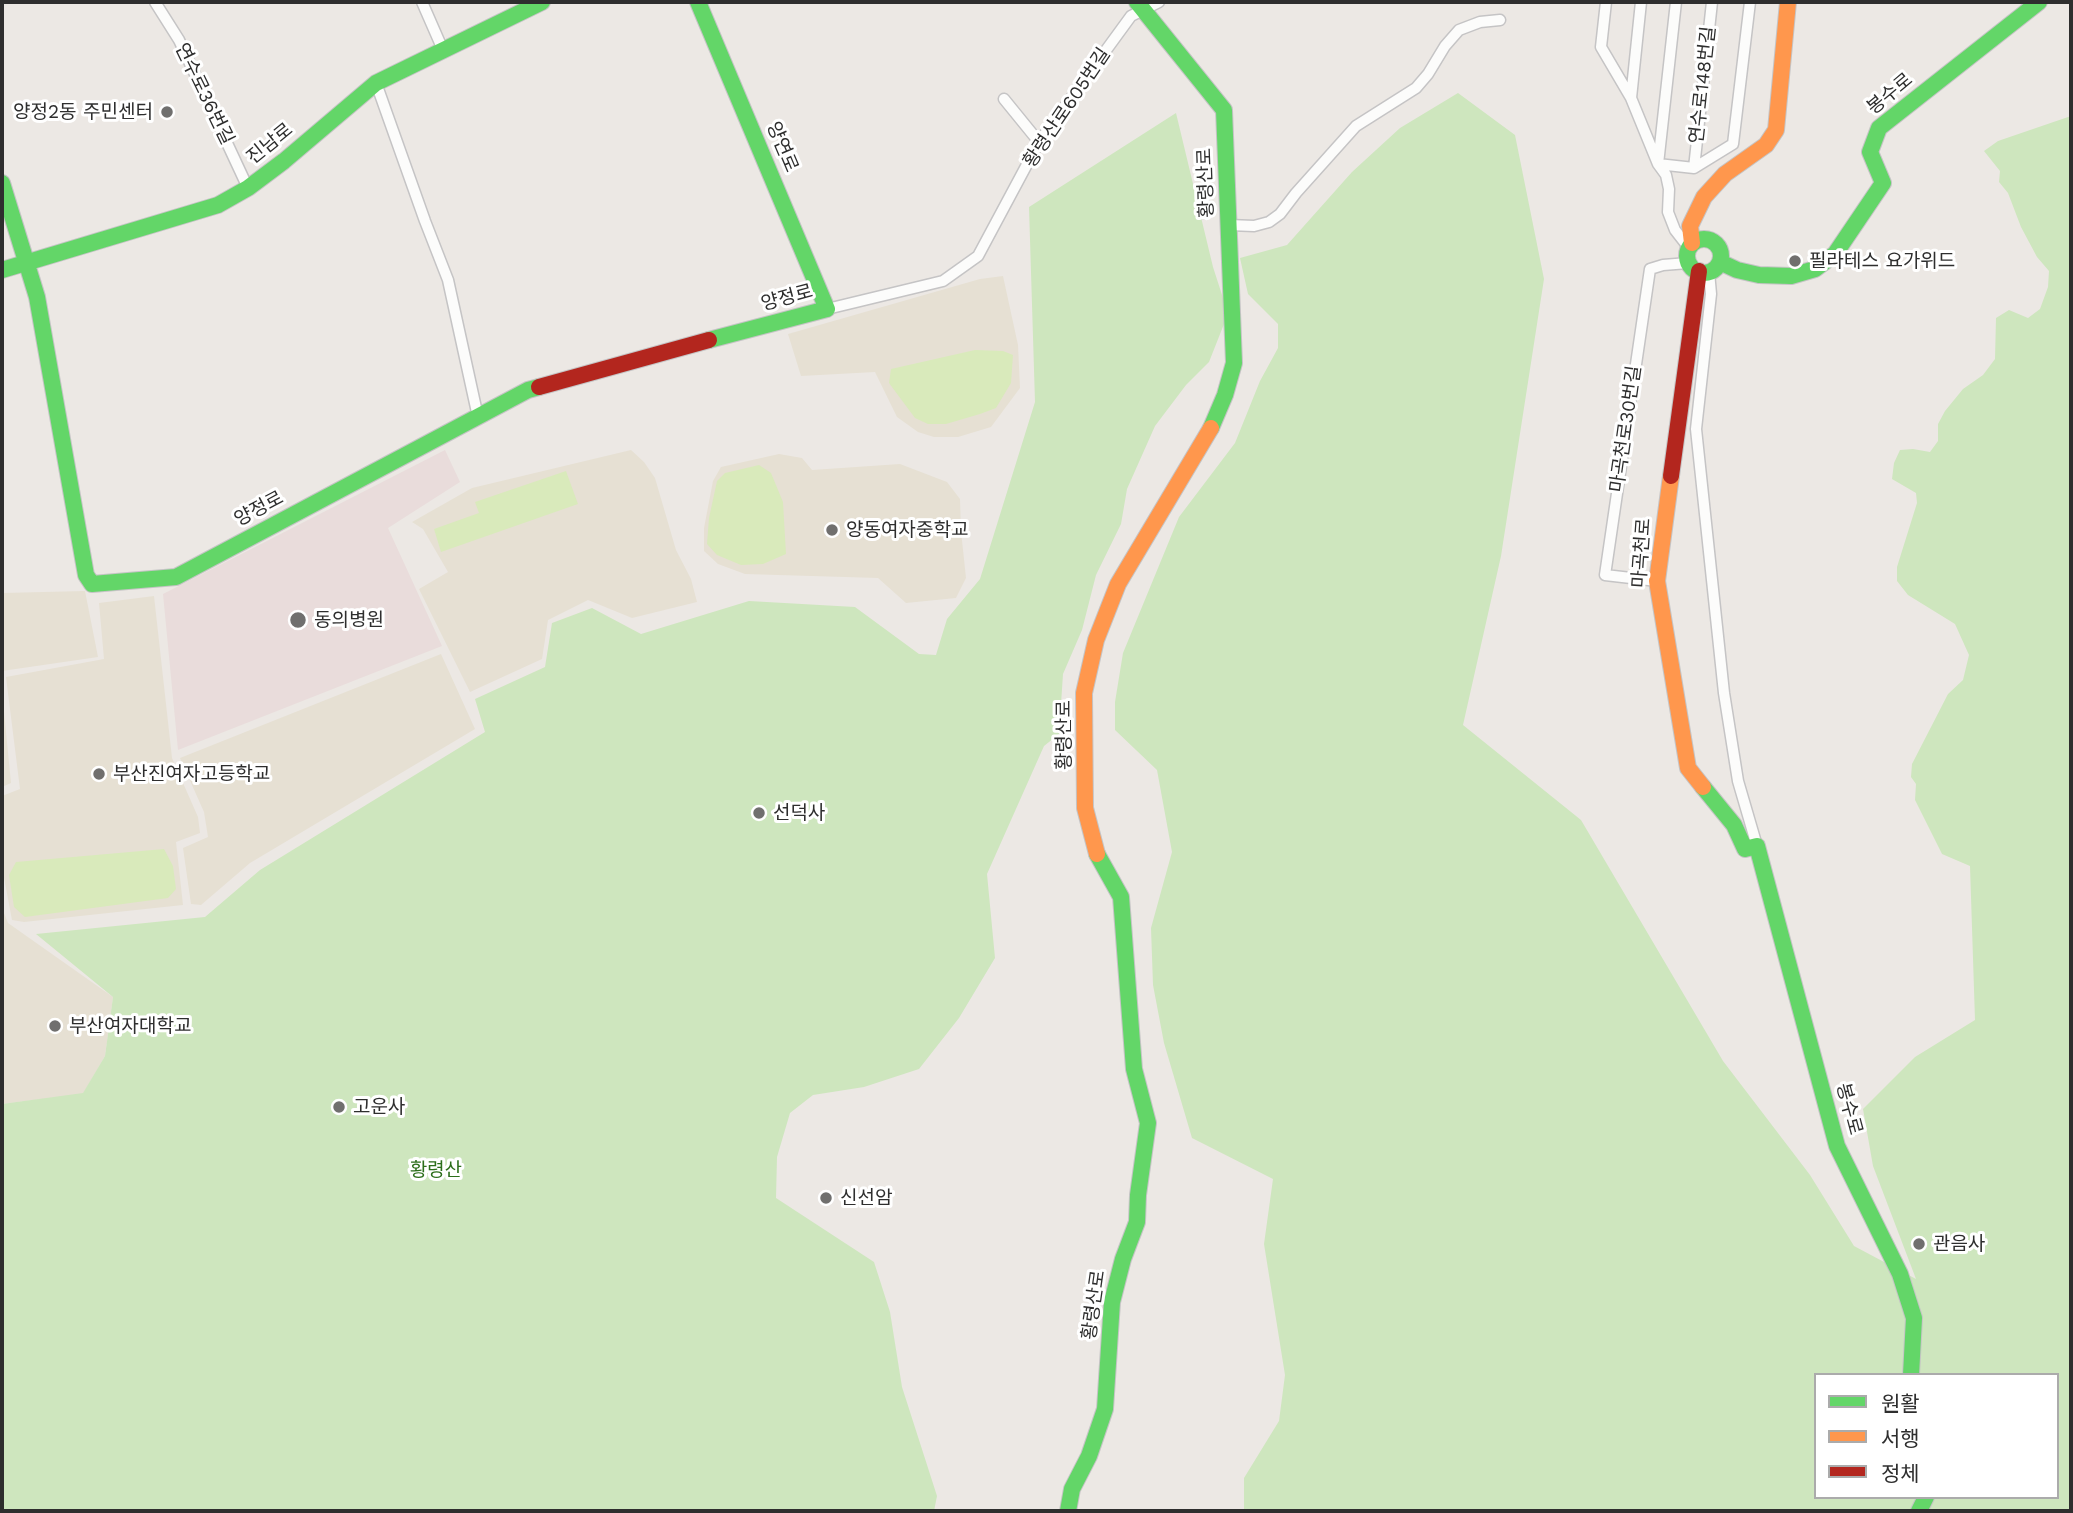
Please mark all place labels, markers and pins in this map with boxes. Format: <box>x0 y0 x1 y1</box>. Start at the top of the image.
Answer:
place label: 양정2동 주민센터 <box>13 101 153 123</box>
marker: 양정2동 주민센터 <box>159 104 175 120</box>
place label: 필라테스 요가위드 <box>1809 250 1955 272</box>
marker: 필라테스 요가위드 <box>1787 253 1803 269</box>
place label: 양동여자중학교 <box>846 519 968 541</box>
marker: 양동여자중학교 <box>824 522 840 538</box>
place label: 동의병원 <box>314 609 384 631</box>
marker: 동의병원 <box>288 610 308 630</box>
place label: 부산진여자고등학교 <box>113 763 270 785</box>
marker: 부산진여자고등학교 <box>91 766 107 782</box>
place label: 선덕사 <box>773 802 825 824</box>
marker: 선덕사 <box>751 805 767 821</box>
place label: 부산여자대학교 <box>69 1015 191 1037</box>
marker: 부산여자대학교 <box>47 1018 63 1034</box>
place label: 고운사 <box>353 1096 405 1118</box>
marker: 고운사 <box>331 1099 347 1115</box>
place label: 신선암 <box>840 1187 892 1209</box>
marker: 신선암 <box>818 1190 834 1206</box>
place label: 관음사 <box>1933 1233 1985 1255</box>
marker: 관음사 <box>1911 1236 1927 1252</box>

